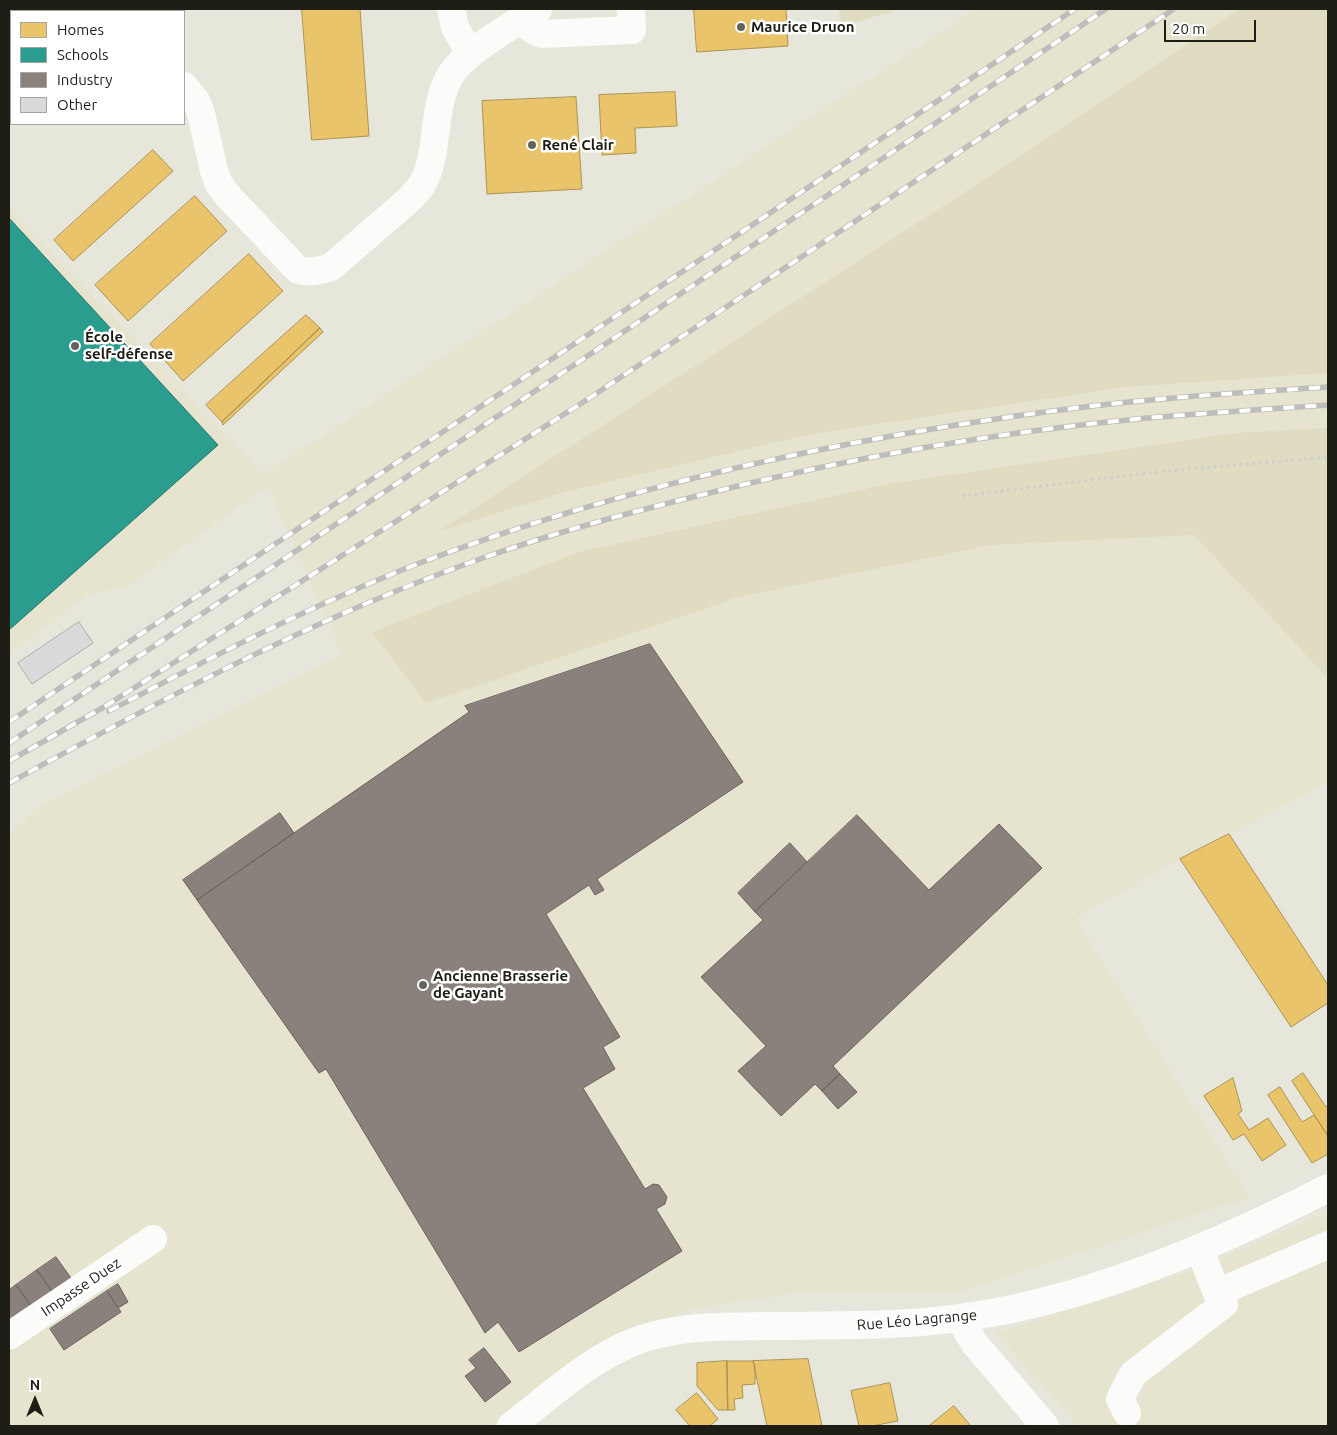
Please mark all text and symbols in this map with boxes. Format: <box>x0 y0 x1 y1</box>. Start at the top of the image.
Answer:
legend <box>10 10 185 125</box>
scale bar <box>1167 10 1260 42</box>
place label: Maurice Druon <box>751 18 855 36</box>
text: 20 m <box>1172 20 1205 37</box>
text: Homes <box>57 21 104 38</box>
marker: Maurice Druon <box>735 21 747 33</box>
text: Schools <box>57 46 108 63</box>
text: Industry <box>57 71 112 88</box>
text: Other <box>57 96 97 113</box>
place label: René Clair <box>542 136 614 154</box>
marker: René Clair <box>526 139 538 151</box>
place label: École self-défense <box>85 328 173 363</box>
marker: École self-défense <box>69 340 81 352</box>
place label: Ancienne Brasserie de Gayant <box>433 967 568 1002</box>
marker: Ancienne Brasserie de Gayant <box>417 979 429 991</box>
street label: Impasse Duez <box>38 1254 124 1320</box>
street label: Rue Léo Lagrange <box>856 1306 978 1334</box>
north arrow <box>10 1375 60 1425</box>
text: N <box>30 1377 40 1393</box>

